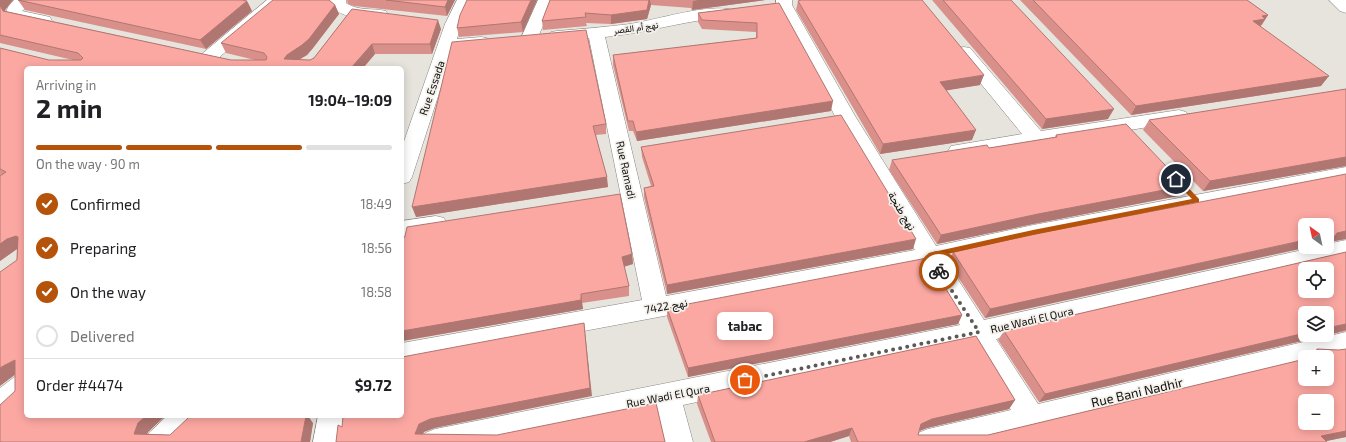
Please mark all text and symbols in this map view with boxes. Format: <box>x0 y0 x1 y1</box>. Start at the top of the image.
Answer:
street label: نهج أم القصر <box>612 19 660 37</box>
street label: Rue Essada <box>416 59 447 117</box>
text: Arriving in <box>36 77 96 93</box>
text: 19:04–19:09 <box>308 91 392 109</box>
text: 2 min <box>36 92 102 123</box>
street label: Rue Ramadi <box>614 140 639 200</box>
text: On the way · 90 m <box>36 156 140 172</box>
pin <box>1159 162 1193 196</box>
icon: home <box>1165 168 1187 190</box>
street label: نهج طنجة <box>884 189 919 233</box>
icon: check <box>36 193 58 215</box>
text: Confirmed <box>70 195 141 213</box>
text: 18:49 <box>360 196 392 212</box>
north arrow <box>1298 218 1334 254</box>
map controls <box>1298 218 1334 430</box>
icon: check <box>36 237 58 259</box>
text: Preparing <box>70 239 136 257</box>
text: 18:56 <box>361 240 392 256</box>
courier <box>919 251 959 291</box>
icon: bike <box>928 260 950 282</box>
button: locate <box>1298 262 1334 298</box>
icon: check <box>36 281 58 303</box>
text: On the way <box>70 283 146 301</box>
text: 18:58 <box>361 284 392 300</box>
street label: نهج 7422 <box>643 295 689 318</box>
street label: Rue Wadi El Qura <box>989 304 1075 336</box>
button: layers <box>1298 306 1334 342</box>
callout: tabac <box>717 312 773 340</box>
text: tabac <box>728 318 762 334</box>
text: Delivered <box>70 327 135 345</box>
button: + <box>1298 350 1334 386</box>
pin <box>728 363 762 397</box>
icon: bag <box>734 369 756 391</box>
street label: Rue Bani Nadhir <box>1089 374 1185 410</box>
text: Order #4474 <box>36 376 123 394</box>
text: $9.72 <box>355 376 392 394</box>
street label: Rue Wadi El Qura <box>625 381 711 411</box>
button: − <box>1298 394 1334 430</box>

